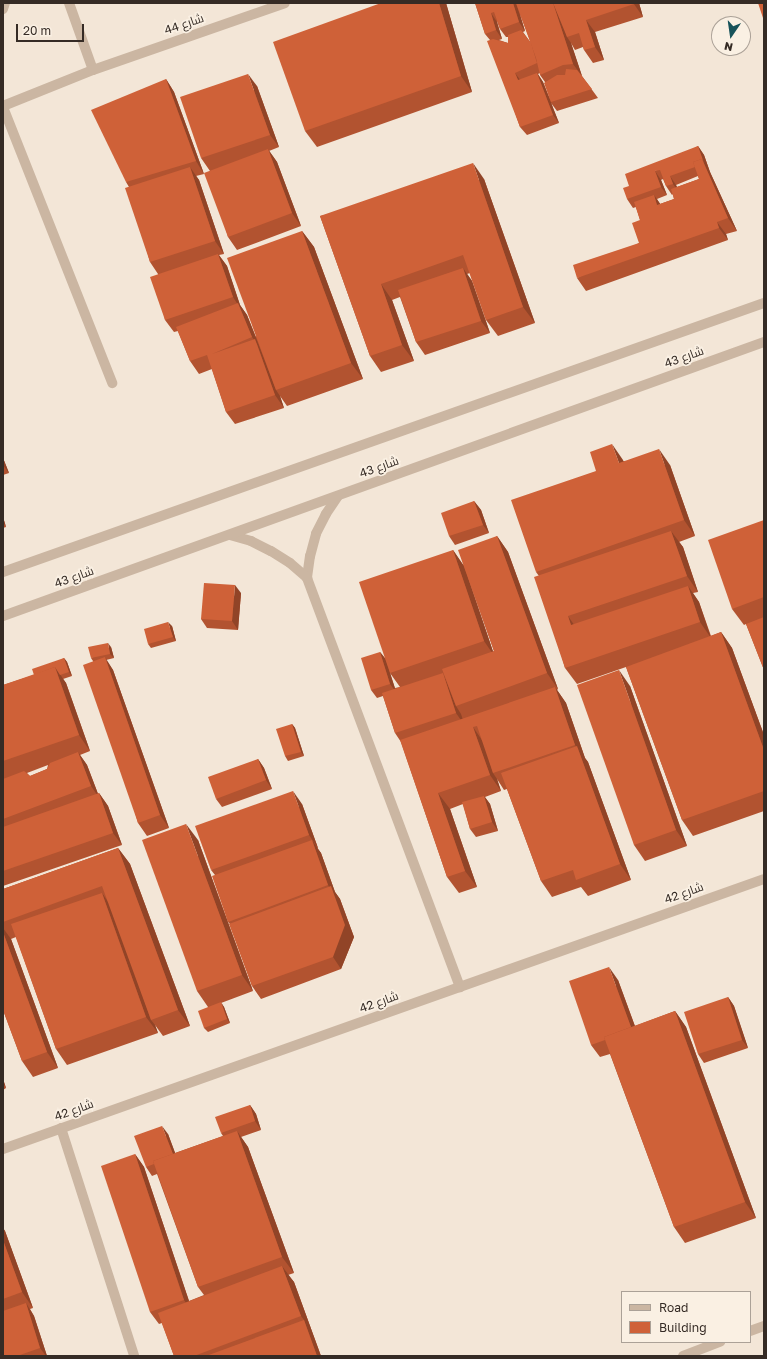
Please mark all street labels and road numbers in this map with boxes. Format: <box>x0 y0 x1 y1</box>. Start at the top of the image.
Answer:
street label: شارع 44 <box>162 11 206 37</box>
street label: شارع 43 <box>662 343 706 371</box>
street label: شارع 43 <box>357 453 401 481</box>
street label: شارع 43 <box>52 563 96 591</box>
street label: شارع 42 <box>662 879 706 907</box>
street label: شارع 42 <box>357 988 401 1016</box>
street label: شارع 42 <box>52 1096 96 1124</box>

